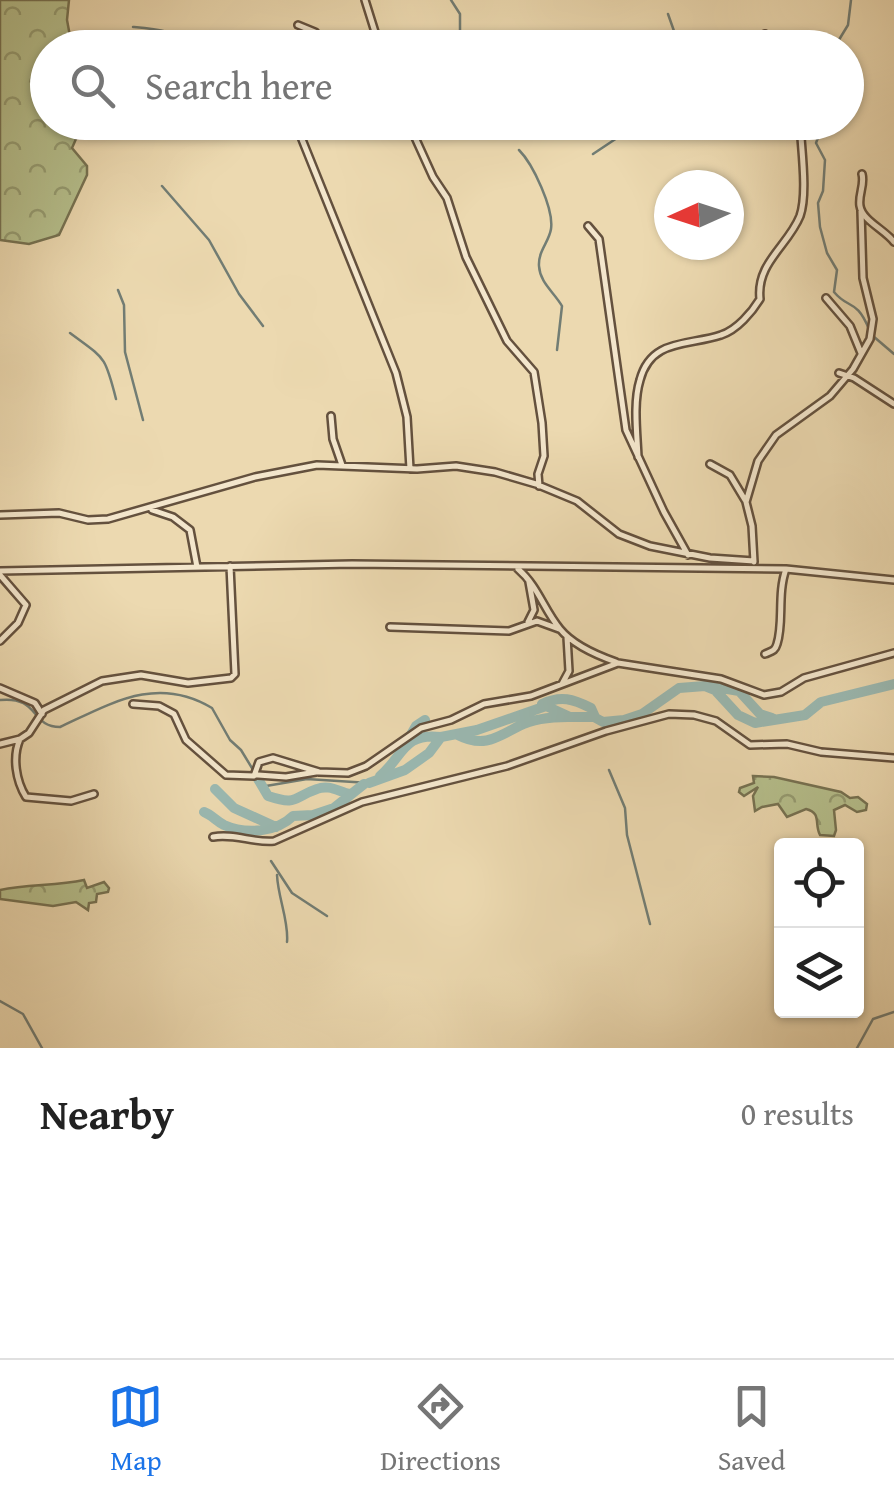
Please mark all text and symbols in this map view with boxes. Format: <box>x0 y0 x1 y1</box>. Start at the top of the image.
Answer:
search box <box>30 30 864 140</box>
text: Search here <box>145 57 333 113</box>
icon: search <box>65 58 120 113</box>
north arrow <box>654 170 744 260</box>
map controls <box>774 838 864 1018</box>
button: locate <box>774 838 864 928</box>
button: layers <box>774 928 864 1018</box>
text: Nearby <box>40 1083 174 1144</box>
text: 0 results <box>741 1090 854 1137</box>
tab: Map <box>108 1379 163 1480</box>
tab: Directions <box>380 1379 501 1480</box>
tab: Saved <box>718 1379 786 1480</box>

